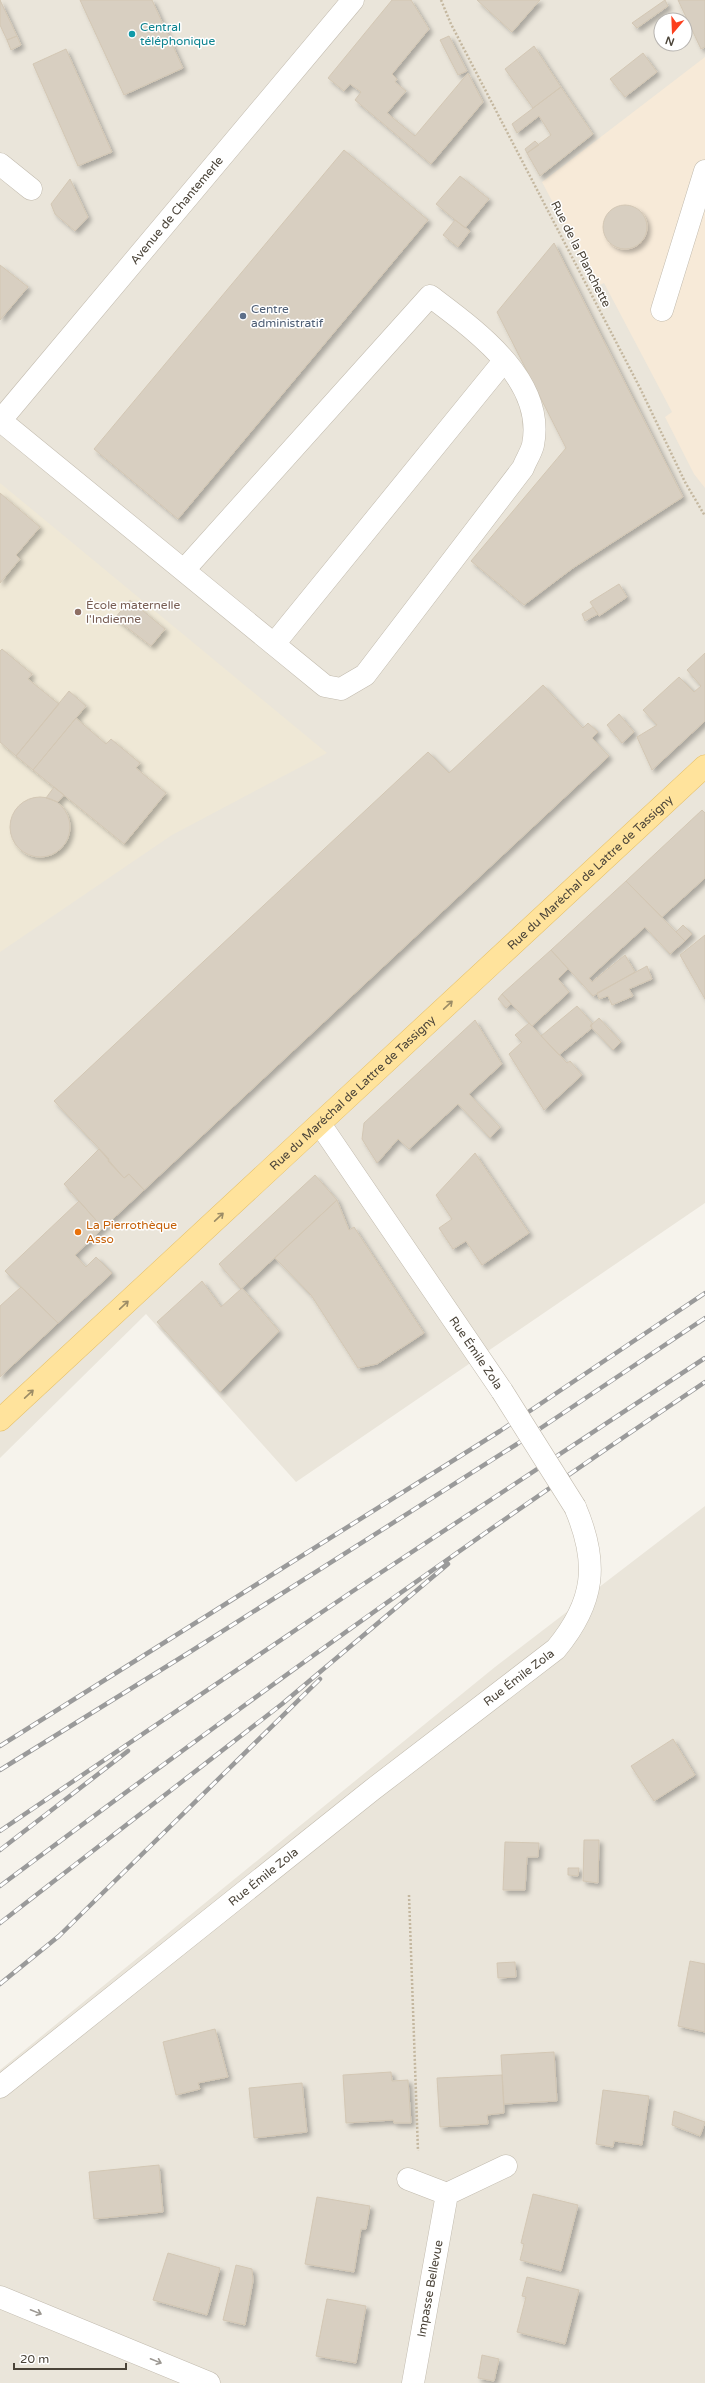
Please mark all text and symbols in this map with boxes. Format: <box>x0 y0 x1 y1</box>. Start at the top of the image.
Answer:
north arrow <box>653 12 693 52</box>
place label: Central téléphonique <box>140 20 215 48</box>
marker: Central téléphonique <box>127 29 137 39</box>
text: N <box>664 33 676 49</box>
street label: Avenue de Chantemerle <box>127 153 226 267</box>
street label: Rue de la Planchette <box>548 198 614 310</box>
place label: Centre administratif <box>251 302 324 330</box>
marker: Centre administratif <box>238 311 248 321</box>
place label: École maternelle l'Indienne <box>86 598 181 626</box>
marker: École maternelle l'Indienne <box>73 607 83 617</box>
street label: Rue du Maréchal de Lattre de Tassigny <box>504 792 676 953</box>
one-way arrow <box>443 1000 453 1010</box>
street label: Rue du Maréchal de Lattre de Tassigny <box>267 1012 439 1173</box>
one-way arrow <box>214 1213 224 1222</box>
place label: La Pierrothèque Asso <box>86 1218 177 1246</box>
marker: La Pierrothèque Asso <box>73 1227 83 1237</box>
one-way arrow <box>119 1301 129 1310</box>
street label: Rue Émile Zola <box>446 1314 506 1392</box>
one-way arrow <box>23 1389 34 1398</box>
street label: Rue Émile Zola <box>481 1646 557 1709</box>
street label: Rue Émile Zola <box>226 1845 301 1909</box>
street label: Impasse Bellevue <box>414 2239 446 2338</box>
one-way arrow <box>30 2309 42 2316</box>
scale bar <box>14 2345 126 2371</box>
text: 20 m <box>20 2352 49 2366</box>
one-way arrow <box>150 2358 162 2366</box>

